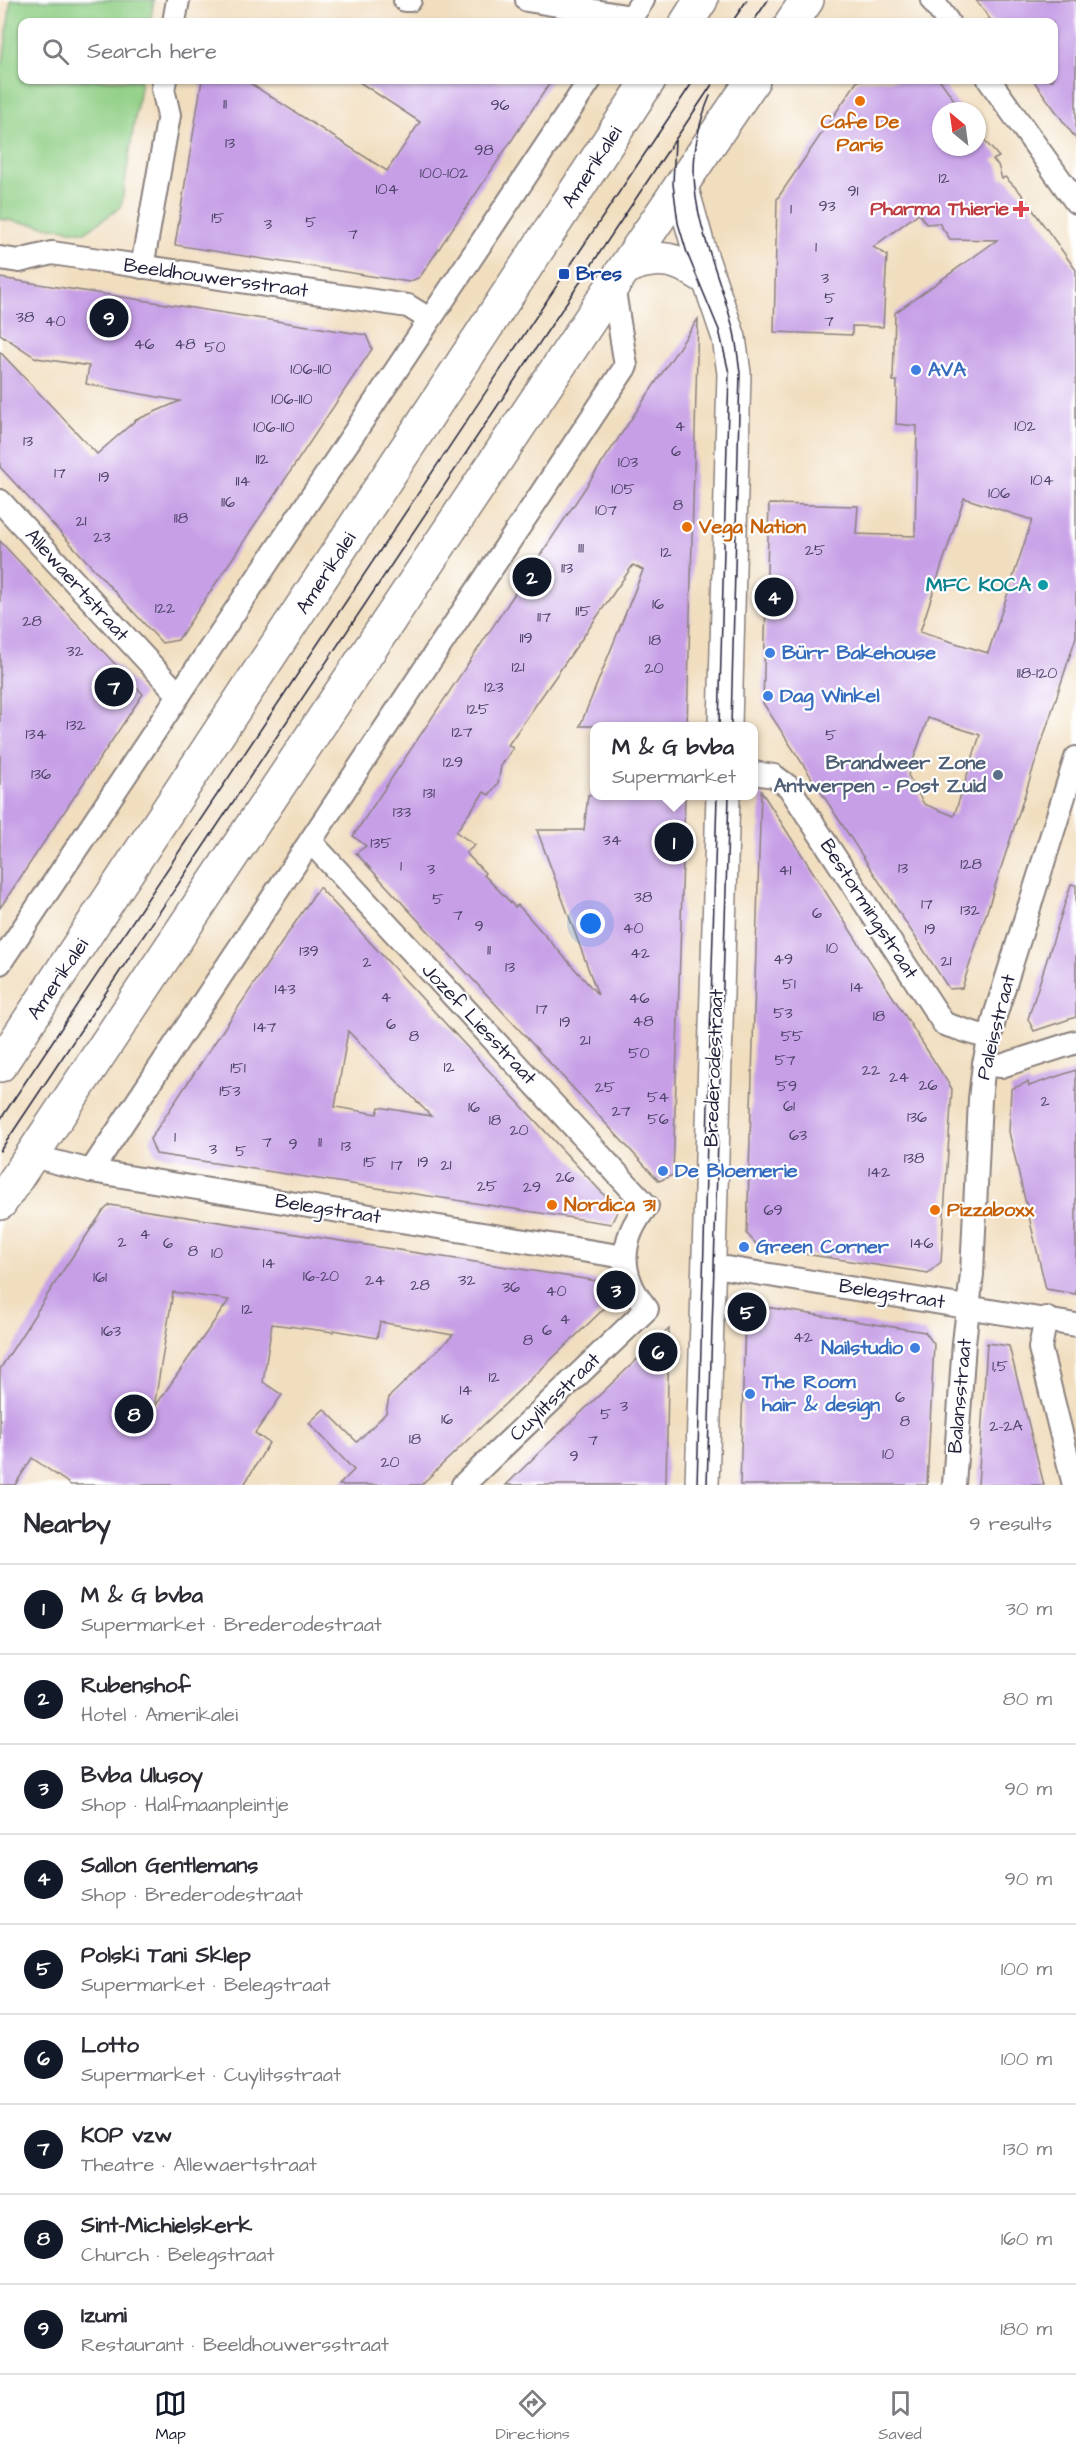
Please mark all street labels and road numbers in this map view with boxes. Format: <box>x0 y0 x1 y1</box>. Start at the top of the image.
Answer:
street label: Amerikalei <box>555 120 629 214</box>
street label: Beeldhouwersstraat <box>122 251 310 305</box>
street label: Allewaertstraat <box>18 522 136 648</box>
street label: Amerikalei <box>289 526 363 620</box>
street label: Bestormingstraat <box>812 833 925 985</box>
street label: Amerikalei <box>20 933 96 1025</box>
street label: Jozef Liesstraat <box>415 957 543 1091</box>
street label: Paleisstraat <box>969 971 1023 1083</box>
street label: Brederodestraat <box>697 989 731 1147</box>
street label: Belegstraat <box>273 1187 383 1232</box>
street label: Belegstraat <box>837 1272 947 1317</box>
street label: Balansstraat <box>941 1337 979 1455</box>
street label: Cuylitsstraat <box>503 1346 608 1448</box>

